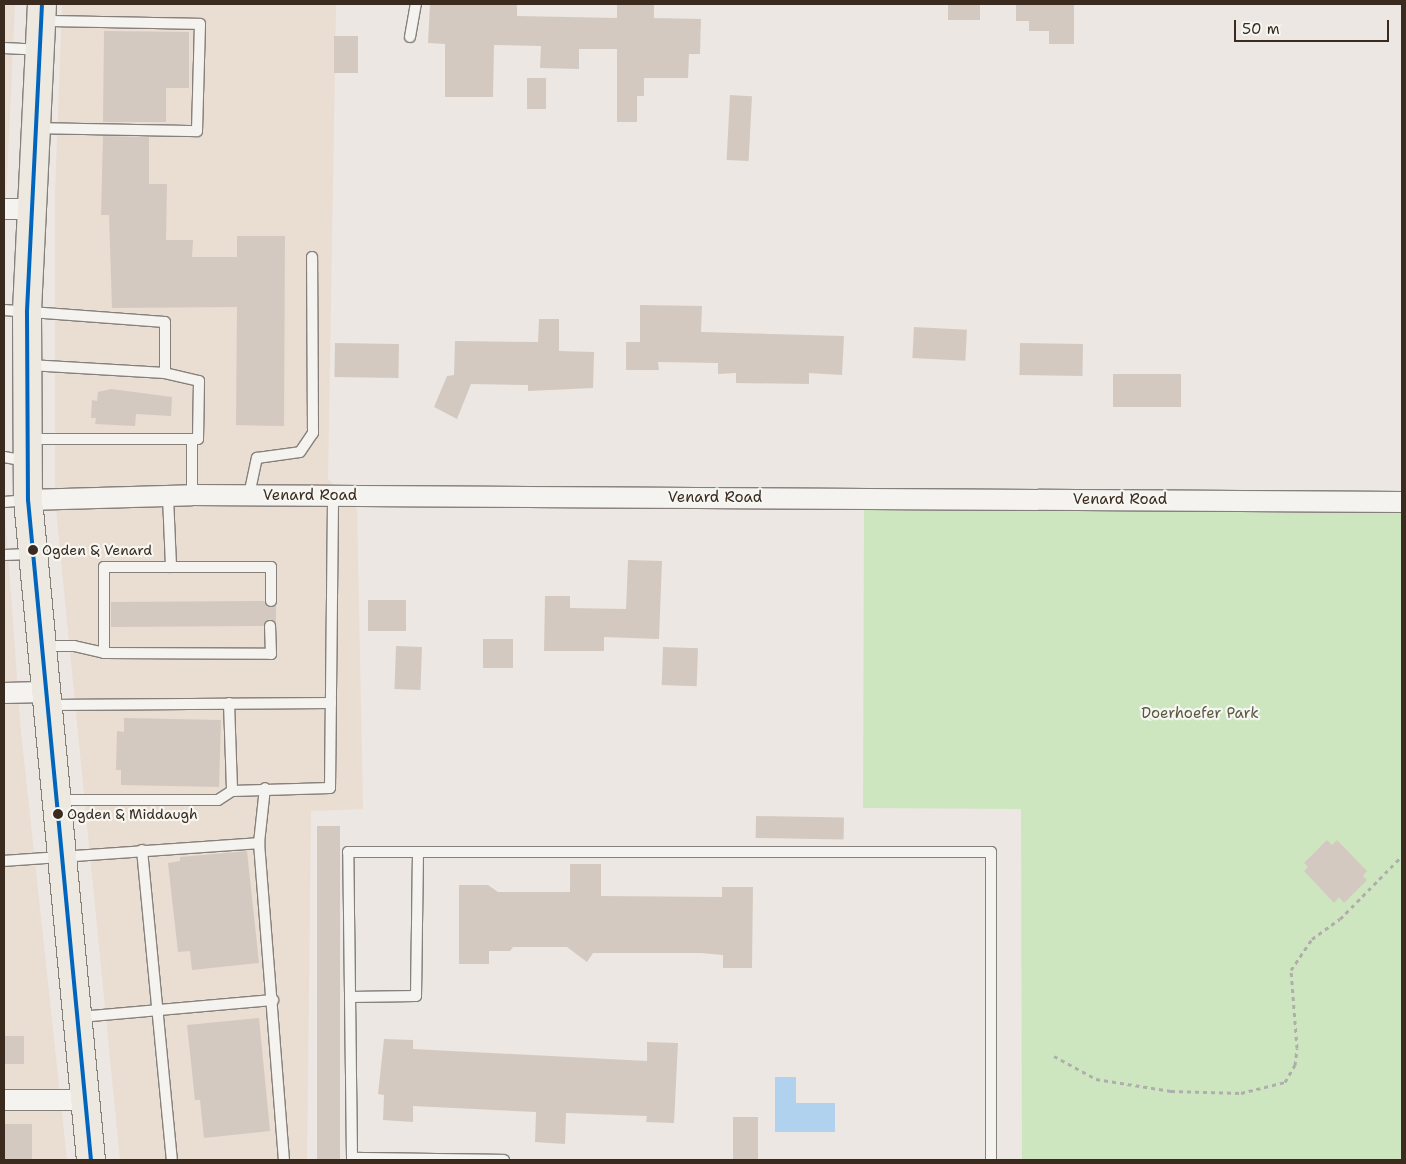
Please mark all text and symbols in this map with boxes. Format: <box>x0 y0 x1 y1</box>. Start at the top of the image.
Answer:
scale bar <box>1236 10 1391 42</box>
text: 50 m <box>1242 19 1280 39</box>
street label: Venard Road <box>263 487 357 505</box>
street label: Venard Road <box>668 489 762 507</box>
street label: Venard Road <box>1073 491 1167 509</box>
place label: Ogden & Venard <box>42 542 152 558</box>
marker: Ogden & Venard <box>28 545 38 555</box>
park label: Doerhoefer Park <box>1141 705 1259 723</box>
place label: Ogden & Middaugh <box>67 806 198 822</box>
marker: Ogden & Middaugh <box>53 809 63 819</box>

